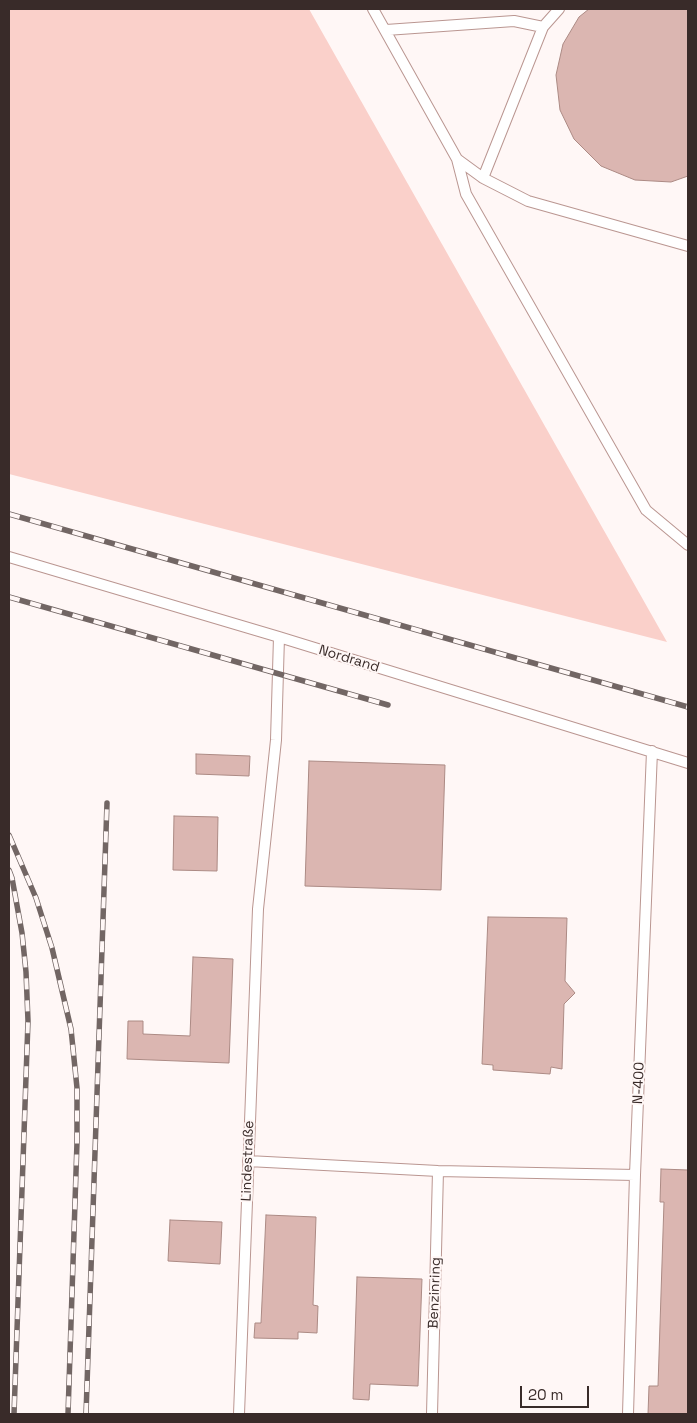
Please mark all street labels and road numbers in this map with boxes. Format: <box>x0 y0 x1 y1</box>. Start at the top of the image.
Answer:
street label: Nordrand <box>317 642 381 676</box>
street label: N-400 <box>630 1062 648 1104</box>
street label: Lindestraße <box>238 1120 258 1202</box>
street label: Benzinring <box>425 1257 445 1329</box>

